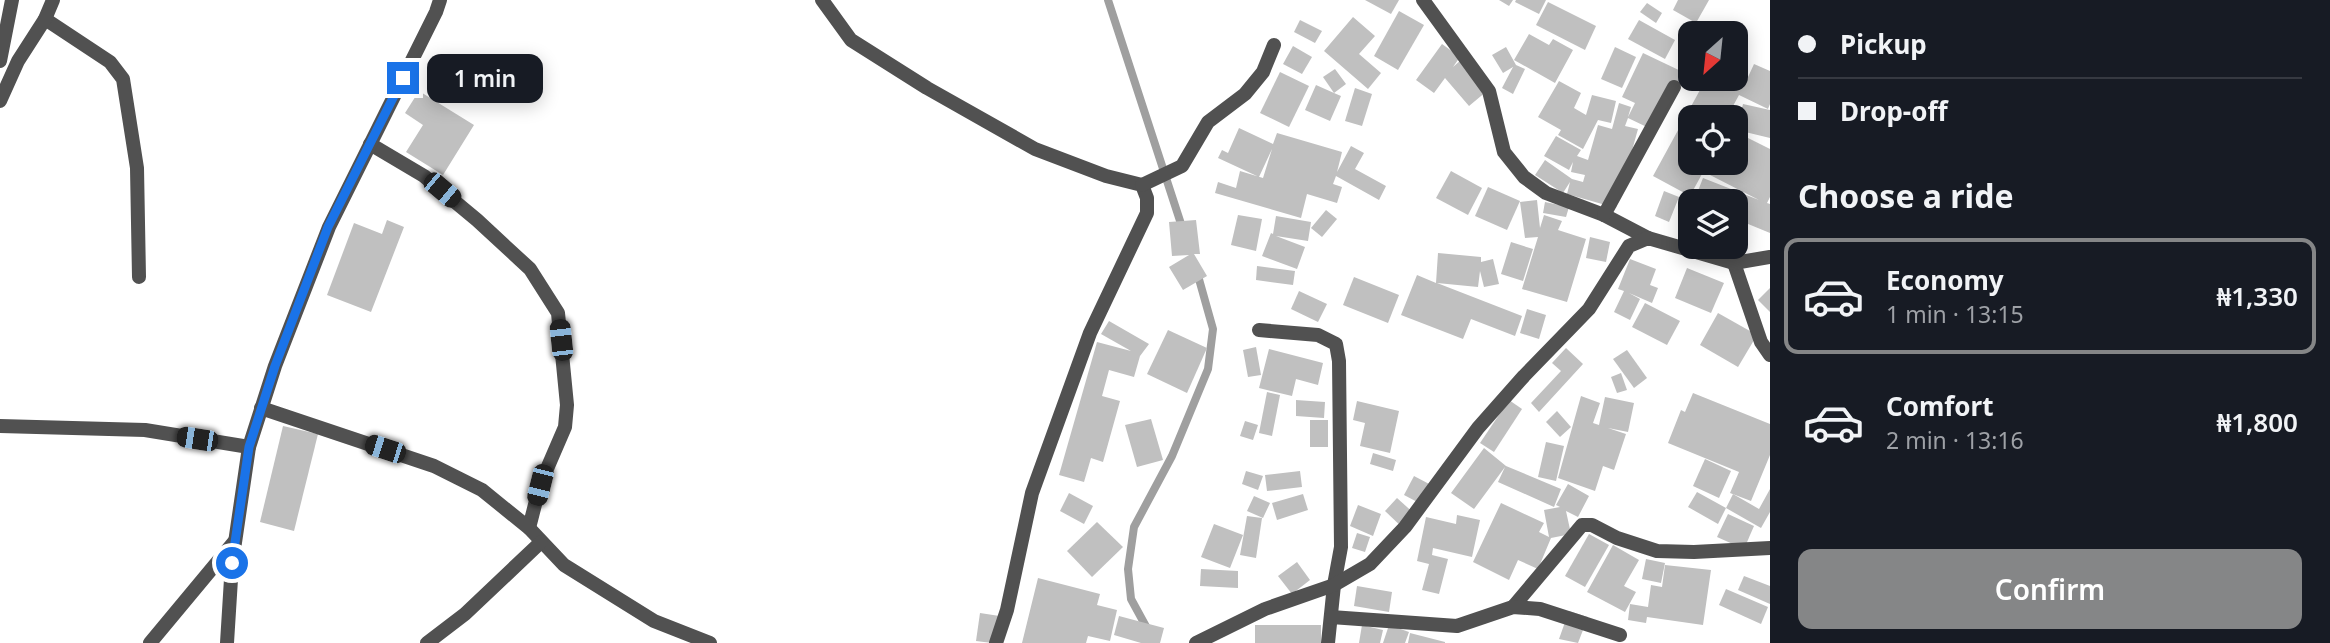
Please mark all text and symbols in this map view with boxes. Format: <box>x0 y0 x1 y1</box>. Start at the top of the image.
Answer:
north arrow <box>1678 21 1748 91</box>
map controls <box>1678 21 1748 259</box>
text: Pickup <box>1840 26 1927 62</box>
callout: 1 min <box>428 54 543 102</box>
route end <box>387 62 419 94</box>
text: 1 min <box>454 62 516 94</box>
text: Drop-off <box>1840 93 1947 129</box>
button: locate <box>1678 105 1748 175</box>
car <box>420 168 465 212</box>
text: Choose a ride <box>1798 174 2014 217</box>
button: layers <box>1678 189 1748 259</box>
text: Economy <box>1886 262 2004 298</box>
icon: car <box>1802 265 1865 328</box>
text: ₦1,330 <box>2216 278 2298 314</box>
text: 1 min · 13:15 <box>1886 298 2024 330</box>
car <box>549 318 574 362</box>
text: Comfort <box>1886 388 1994 424</box>
icon: car <box>1802 391 1865 454</box>
text: ₦1,800 <box>2216 404 2298 440</box>
text: 2 min · 13:16 <box>1886 424 2024 456</box>
car <box>175 425 220 453</box>
car <box>362 433 409 465</box>
car <box>525 462 556 508</box>
route start <box>216 547 248 579</box>
button: Confirm <box>1798 549 2302 629</box>

